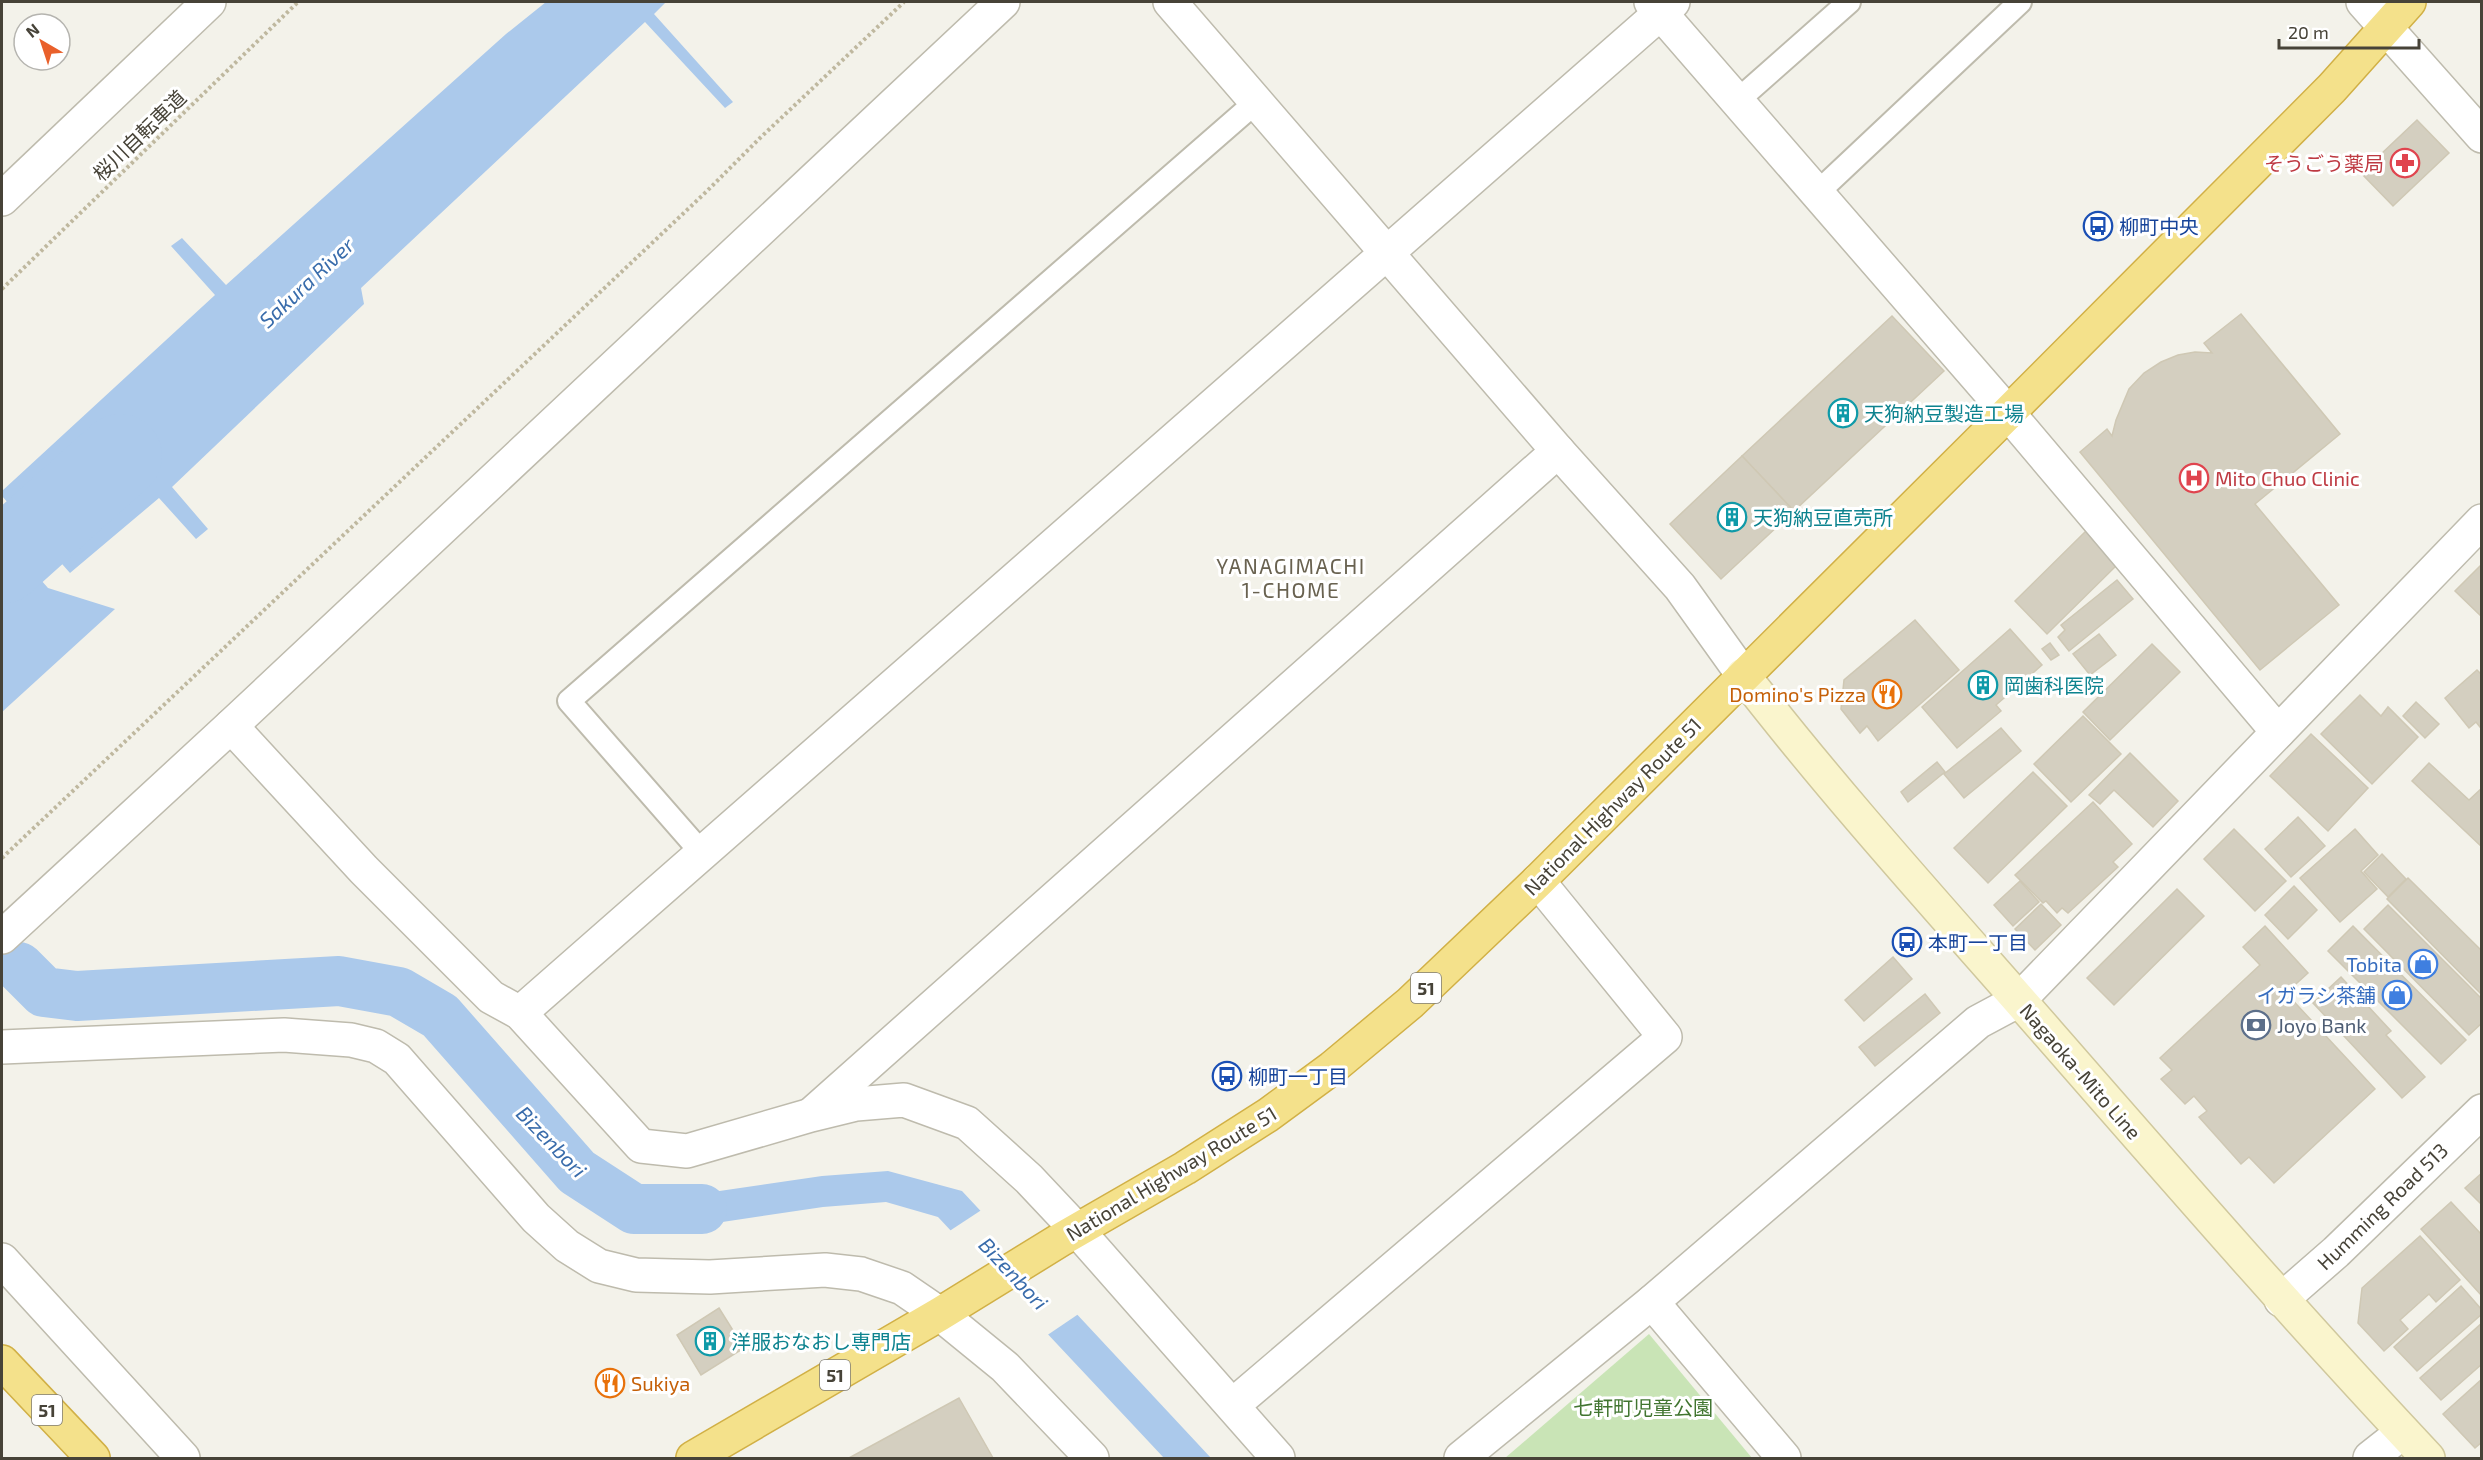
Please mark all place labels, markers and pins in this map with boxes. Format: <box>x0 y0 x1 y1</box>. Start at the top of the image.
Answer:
pharmacy icon: そうごう薬局 <box>2389 147 2421 179</box>
place label: そうごう薬局 <box>2264 151 2384 175</box>
bus stop icon: 柳町中央 <box>2082 210 2114 242</box>
place label: 柳町中央 <box>2119 214 2199 238</box>
building icon: 天狗納豆製造工場 <box>1827 397 1859 429</box>
place label: 天狗納豆製造工場 <box>1864 401 2024 425</box>
hospital icon: Mito Chuo Clinic <box>2178 462 2210 494</box>
place label: Mito Chuo Clinic <box>2215 466 2360 490</box>
building icon: 天狗納豆直売所 <box>1716 501 1748 533</box>
place label: 天狗納豆直売所 <box>1753 505 1893 529</box>
building icon: 岡歯科医院 <box>1967 669 1999 701</box>
place label: 岡歯科医院 <box>2004 673 2104 697</box>
restaurant icon: Domino's Pizza <box>1871 678 1903 710</box>
place label: Domino's Pizza <box>1729 682 1866 706</box>
bus stop icon: 本町一丁目 <box>1891 926 1923 958</box>
place label: 本町一丁目 <box>1928 930 2028 954</box>
shop icon: Tobita <box>2407 948 2439 980</box>
place label: Tobita <box>2346 952 2402 976</box>
shop icon: イガラシ茶舗 <box>2381 979 2413 1011</box>
place label: イガラシ茶舗 <box>2256 983 2376 1007</box>
bank icon: Joyo Bank <box>2240 1009 2272 1041</box>
place label: Joyo Bank <box>2277 1013 2367 1037</box>
bus stop icon: 柳町一丁目 <box>1211 1060 1243 1092</box>
place label: 柳町一丁目 <box>1248 1064 1348 1088</box>
building icon: 洋服おなおし専門店 <box>694 1325 726 1357</box>
place label: 洋服おなおし専門店 <box>731 1329 911 1353</box>
restaurant icon: Sukiya <box>594 1367 626 1399</box>
place label: Sukiya <box>631 1371 690 1395</box>

